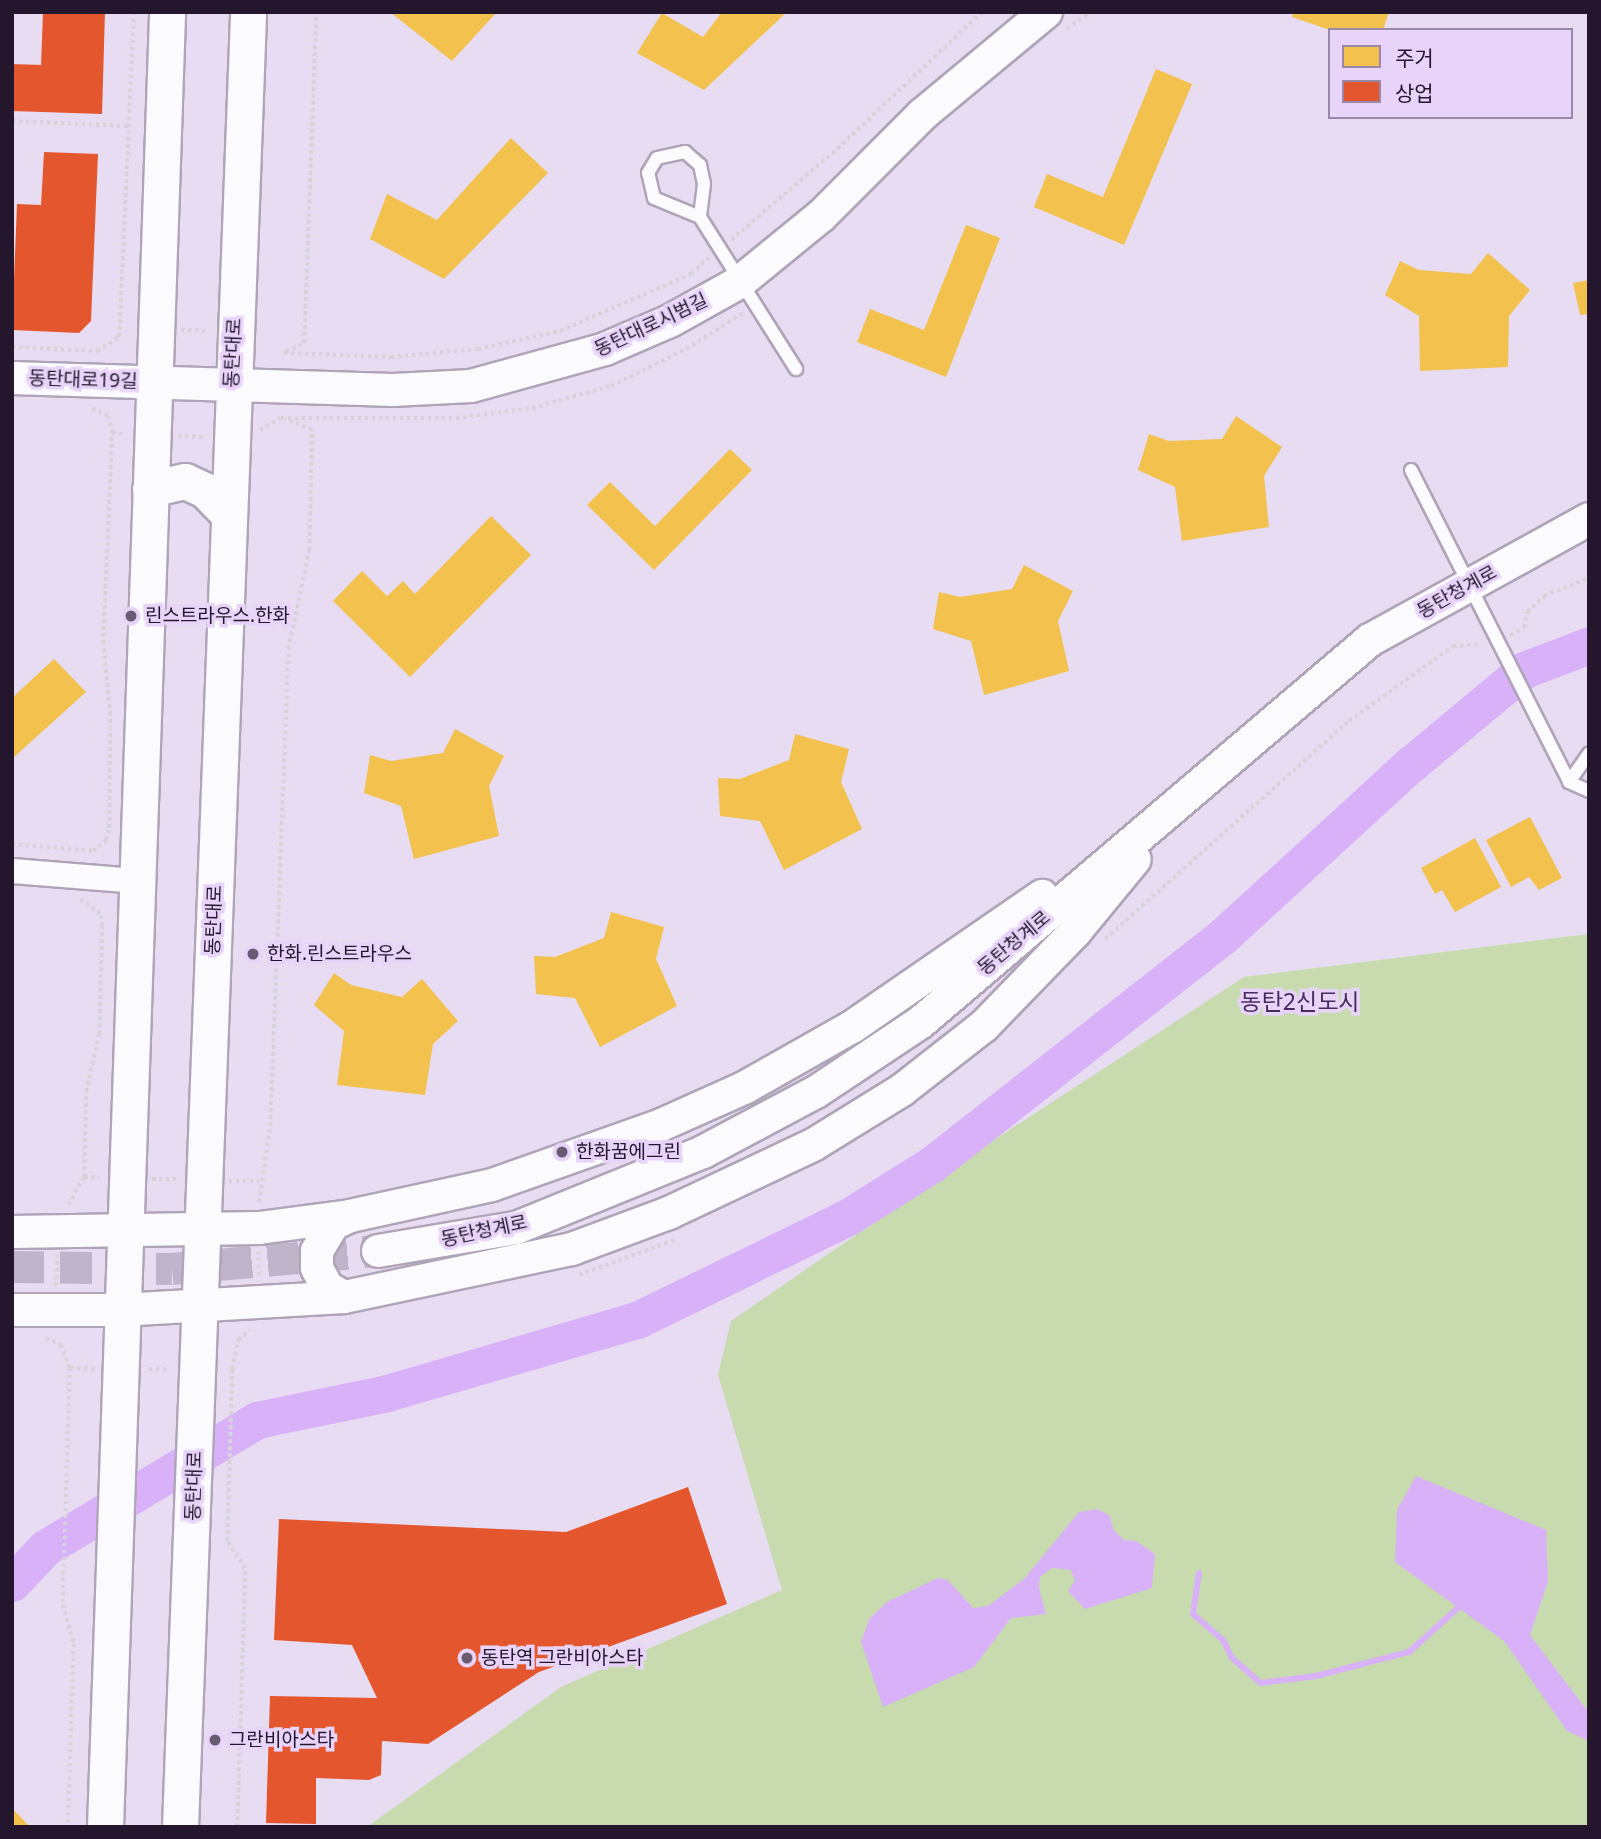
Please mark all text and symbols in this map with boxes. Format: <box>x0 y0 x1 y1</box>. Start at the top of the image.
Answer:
legend <box>1328 28 1573 119</box>
text: 주거 <box>1395 44 1434 72</box>
text: 상업 <box>1395 79 1434 107</box>
street label: 동탄대로시범길 <box>591 289 711 361</box>
street label: 동탄대로 <box>220 317 246 389</box>
street label: 동탄대로19길 <box>28 367 138 393</box>
street label: 동탄청계로 <box>1413 561 1501 623</box>
place label: 린스트라우스.한화 <box>145 605 290 627</box>
marker: 린스트라우스.한화 <box>123 608 139 624</box>
street label: 동탄대로 <box>201 885 227 955</box>
street label: 동탄청계로 <box>973 906 1055 980</box>
place label: 한화.린스트라우스 <box>267 943 412 965</box>
marker: 한화.린스트라우스 <box>245 946 261 962</box>
district label: 동탄2신도시 <box>1241 987 1359 1015</box>
place label: 한화꿈에그린 <box>576 1141 681 1163</box>
marker: 한화꿈에그린 <box>554 1144 570 1160</box>
street label: 동탄청계로 <box>439 1211 529 1251</box>
street label: 동탄대로 <box>181 1451 207 1521</box>
place label: 동탄역 그란비아스타 <box>481 1647 643 1669</box>
marker: 동탄역 그란비아스타 <box>459 1650 475 1666</box>
place label: 그란비아스타 <box>229 1729 334 1751</box>
marker: 그란비아스타 <box>207 1732 223 1748</box>

